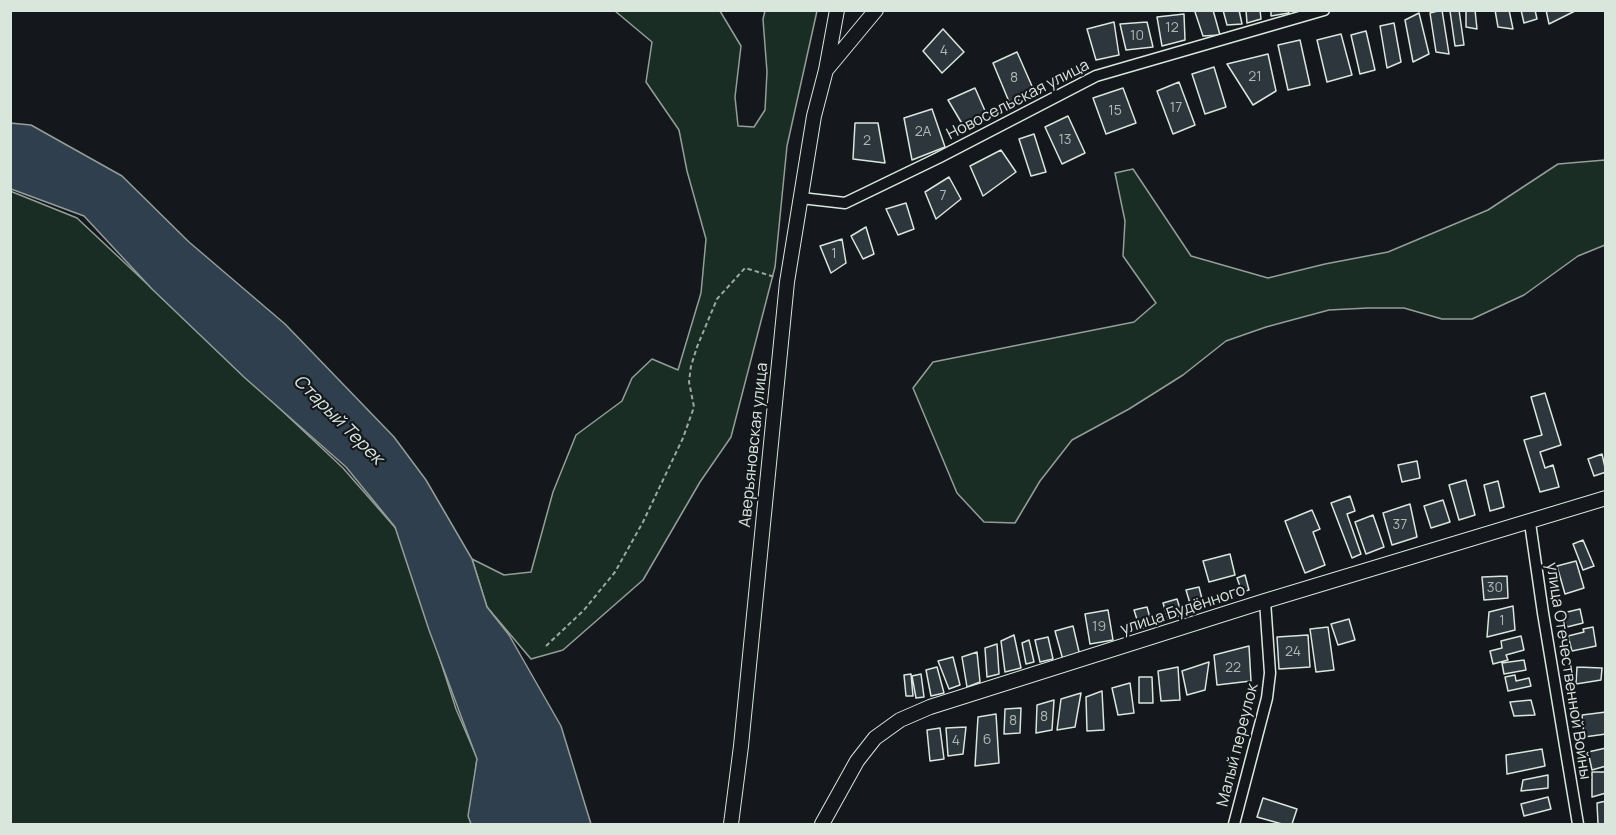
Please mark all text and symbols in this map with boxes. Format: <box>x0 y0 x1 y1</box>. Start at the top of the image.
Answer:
house number: 12 <box>1165 20 1179 36</box>
house number: 10 <box>1130 28 1144 44</box>
house number: 4 <box>940 43 948 59</box>
street label: Новосельская улица <box>944 56 1092 144</box>
house number: 21 <box>1248 69 1262 85</box>
house number: 8 <box>1010 70 1018 86</box>
house number: 17 <box>1170 100 1182 116</box>
house number: 15 <box>1108 103 1122 119</box>
house number: 2А <box>915 124 931 140</box>
house number: 13 <box>1058 132 1072 148</box>
house number: 2 <box>863 133 871 149</box>
house number: 7 <box>939 188 947 204</box>
house number: 1 <box>831 246 837 262</box>
street label: Аверьяновская улица <box>736 362 772 528</box>
water label: Старый Терек <box>289 371 387 469</box>
house number: 37 <box>1393 517 1407 533</box>
street label: улица Отечественной Войны <box>1541 561 1595 781</box>
house number: 30 <box>1487 580 1503 596</box>
street label: улица Будённого <box>1118 581 1248 639</box>
house number: 1 <box>1499 613 1505 629</box>
house number: 19 <box>1092 619 1106 635</box>
house number: 24 <box>1285 644 1301 660</box>
house number: 22 <box>1225 660 1241 676</box>
street label: Малый переулок <box>1213 681 1263 809</box>
house number: 8 <box>1040 709 1048 725</box>
house number: 8 <box>1009 713 1017 729</box>
house number: 6 <box>983 732 991 748</box>
house number: 4 <box>952 733 960 749</box>

